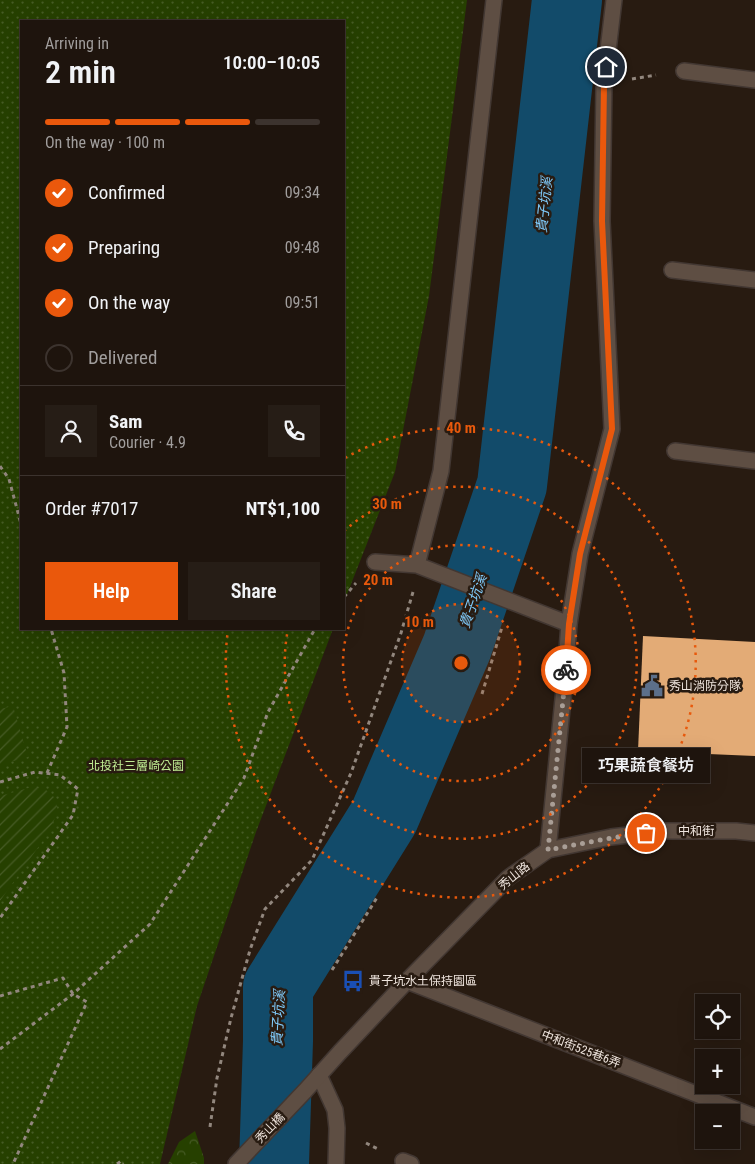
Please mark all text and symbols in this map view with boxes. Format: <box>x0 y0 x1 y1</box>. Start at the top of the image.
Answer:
text: Arriving in <box>45 34 109 53</box>
pin <box>585 46 627 88</box>
text: 10:00–10:05 <box>223 51 320 74</box>
text: 2 min <box>45 53 116 91</box>
icon: home <box>592 53 620 81</box>
text: On the way · 100 m <box>45 133 165 152</box>
water label: 貴子坑溪 <box>533 174 555 234</box>
icon: check <box>45 179 73 207</box>
text: Confirmed <box>88 181 165 204</box>
text: 09:34 <box>285 183 320 202</box>
icon: check <box>45 234 73 262</box>
text: Preparing <box>88 236 160 259</box>
text: 09:48 <box>285 238 320 257</box>
icon: check <box>45 289 73 317</box>
text: On the way <box>88 291 170 314</box>
text: 09:51 <box>285 293 320 312</box>
text: Delivered <box>88 346 157 369</box>
button: person <box>45 405 97 457</box>
button: phone <box>268 405 320 457</box>
text: Sam <box>109 410 142 433</box>
text: 40 m <box>446 419 476 437</box>
text: Courier · 4.9 <box>109 433 186 452</box>
text: 30 m <box>372 495 402 513</box>
text: Order #7017 <box>45 497 138 520</box>
text: NT$1,100 <box>246 497 320 520</box>
button: Help <box>45 562 178 620</box>
button: Share <box>188 562 320 620</box>
water label: 貴子坑溪 <box>456 570 490 630</box>
text: 20 m <box>363 571 393 589</box>
text: 10 m <box>404 613 434 631</box>
courier <box>541 645 591 695</box>
centre of rings <box>452 654 470 672</box>
icon: bike <box>552 656 580 684</box>
public building icon: 秀山消防分隊 <box>639 673 665 699</box>
place label: 秀山消防分隊 <box>669 679 741 693</box>
callout: 巧果蔬食餐坊 <box>582 748 710 783</box>
text: 巧果蔬食餐坊 <box>598 756 694 775</box>
park label: 北投社三層崎公園 <box>88 759 184 773</box>
pin <box>625 812 667 854</box>
icon: bag <box>632 819 660 847</box>
street label: 中和街 <box>678 824 714 838</box>
street label: 秀山路 <box>496 859 532 893</box>
bus stop icon: 貴子坑水土保持園區 <box>340 968 366 994</box>
place label: 貴子坑水土保持園區 <box>369 974 477 988</box>
water label: 貴子坑溪 <box>269 988 288 1046</box>
map controls <box>695 994 740 1149</box>
button: locate <box>695 994 740 1039</box>
street label: 中和街525巷6弄 <box>539 1027 623 1071</box>
button: + <box>695 1049 740 1094</box>
button: − <box>695 1104 740 1149</box>
street label: 秀山橋 <box>252 1110 288 1146</box>

